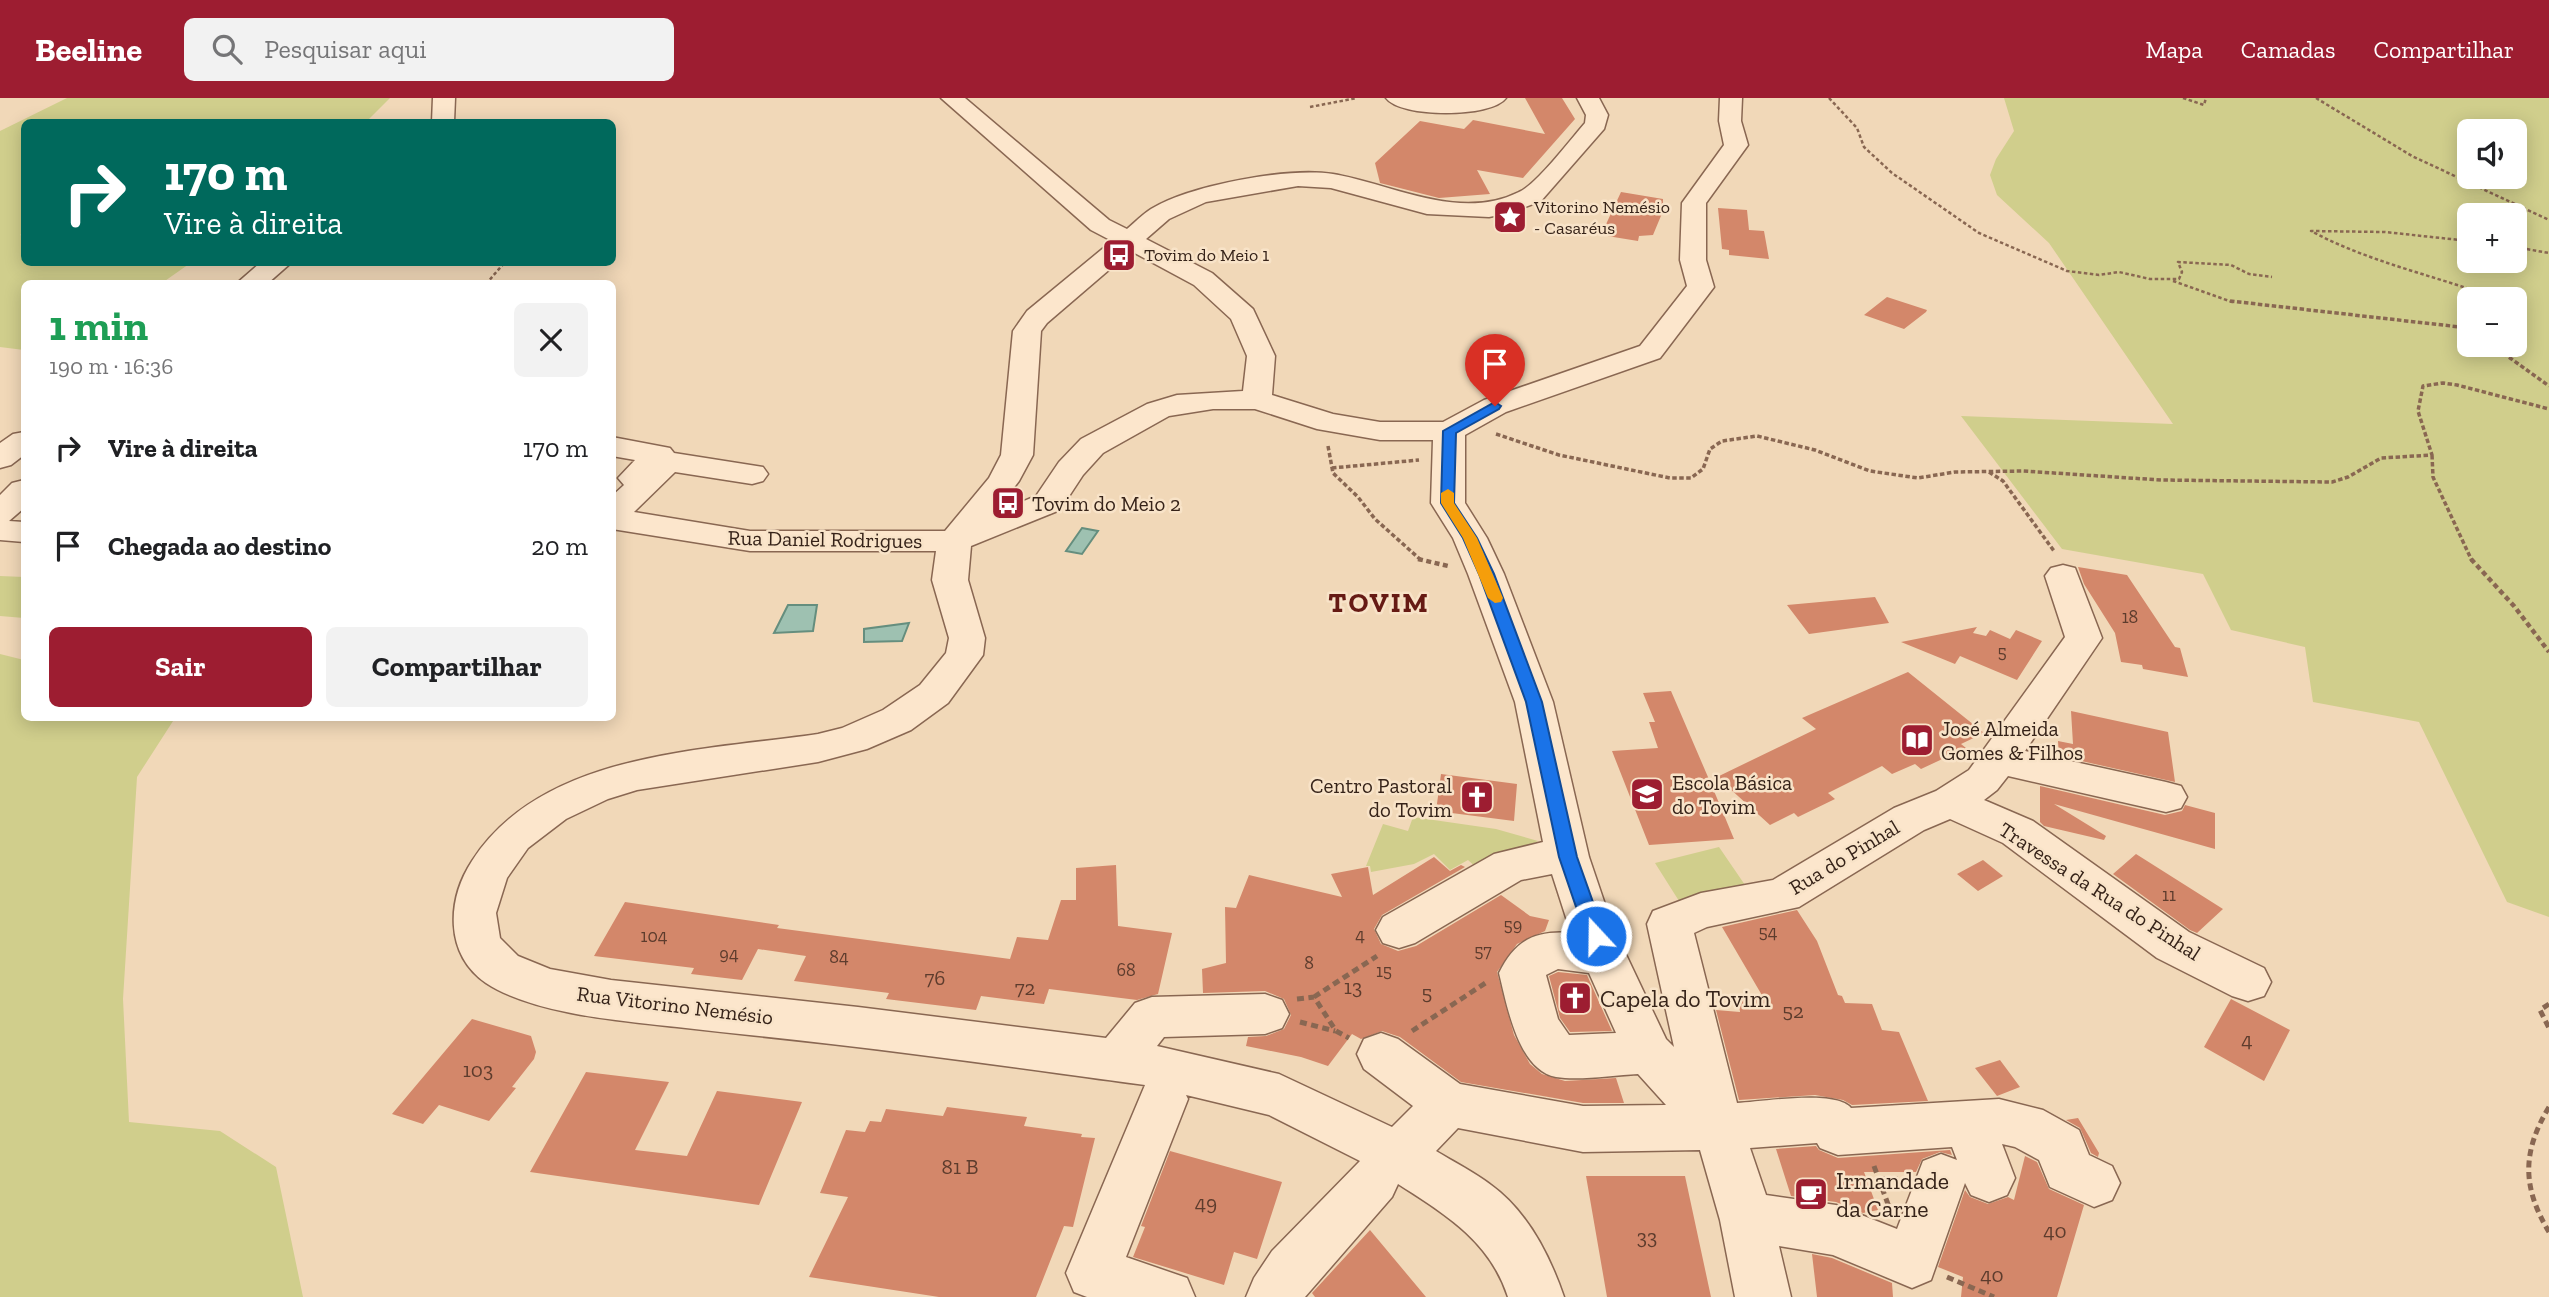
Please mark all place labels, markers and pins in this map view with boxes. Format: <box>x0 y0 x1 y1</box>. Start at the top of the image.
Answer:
place label: Vitorino Nemésio - Casaréus <box>1533 196 1670 239</box>
place icon: Vitorino Nemésio - Casaréus <box>1491 198 1529 236</box>
bus stop icon: Tovim do Meio 1 <box>1100 236 1138 274</box>
place label: Tovim do Meio 1 <box>1144 244 1269 266</box>
pin <box>1465 334 1525 406</box>
bus stop icon: Tovim do Meio 2 <box>989 484 1027 522</box>
place label: Tovim do Meio 2 <box>1032 491 1181 516</box>
place label: José Almeida Gomes & Filhos <box>1941 716 2083 765</box>
library icon: José Almeida Gomes & Filhos <box>1898 721 1936 759</box>
place label: Escola Básica do Tovim <box>1672 770 1792 819</box>
place label: Centro Pastoral do Tovim <box>1310 773 1452 822</box>
school or university icon: Escola Básica do Tovim <box>1628 775 1666 813</box>
church icon: Centro Pastoral do Tovim <box>1458 778 1496 816</box>
church icon: Capela do Tovim <box>1556 979 1594 1017</box>
place label: Capela do Tovim <box>1600 984 1771 1013</box>
place label: Irmandade da Carne <box>1836 1166 1949 1223</box>
cafe icon: Irmandade da Carne <box>1792 1175 1830 1213</box>

